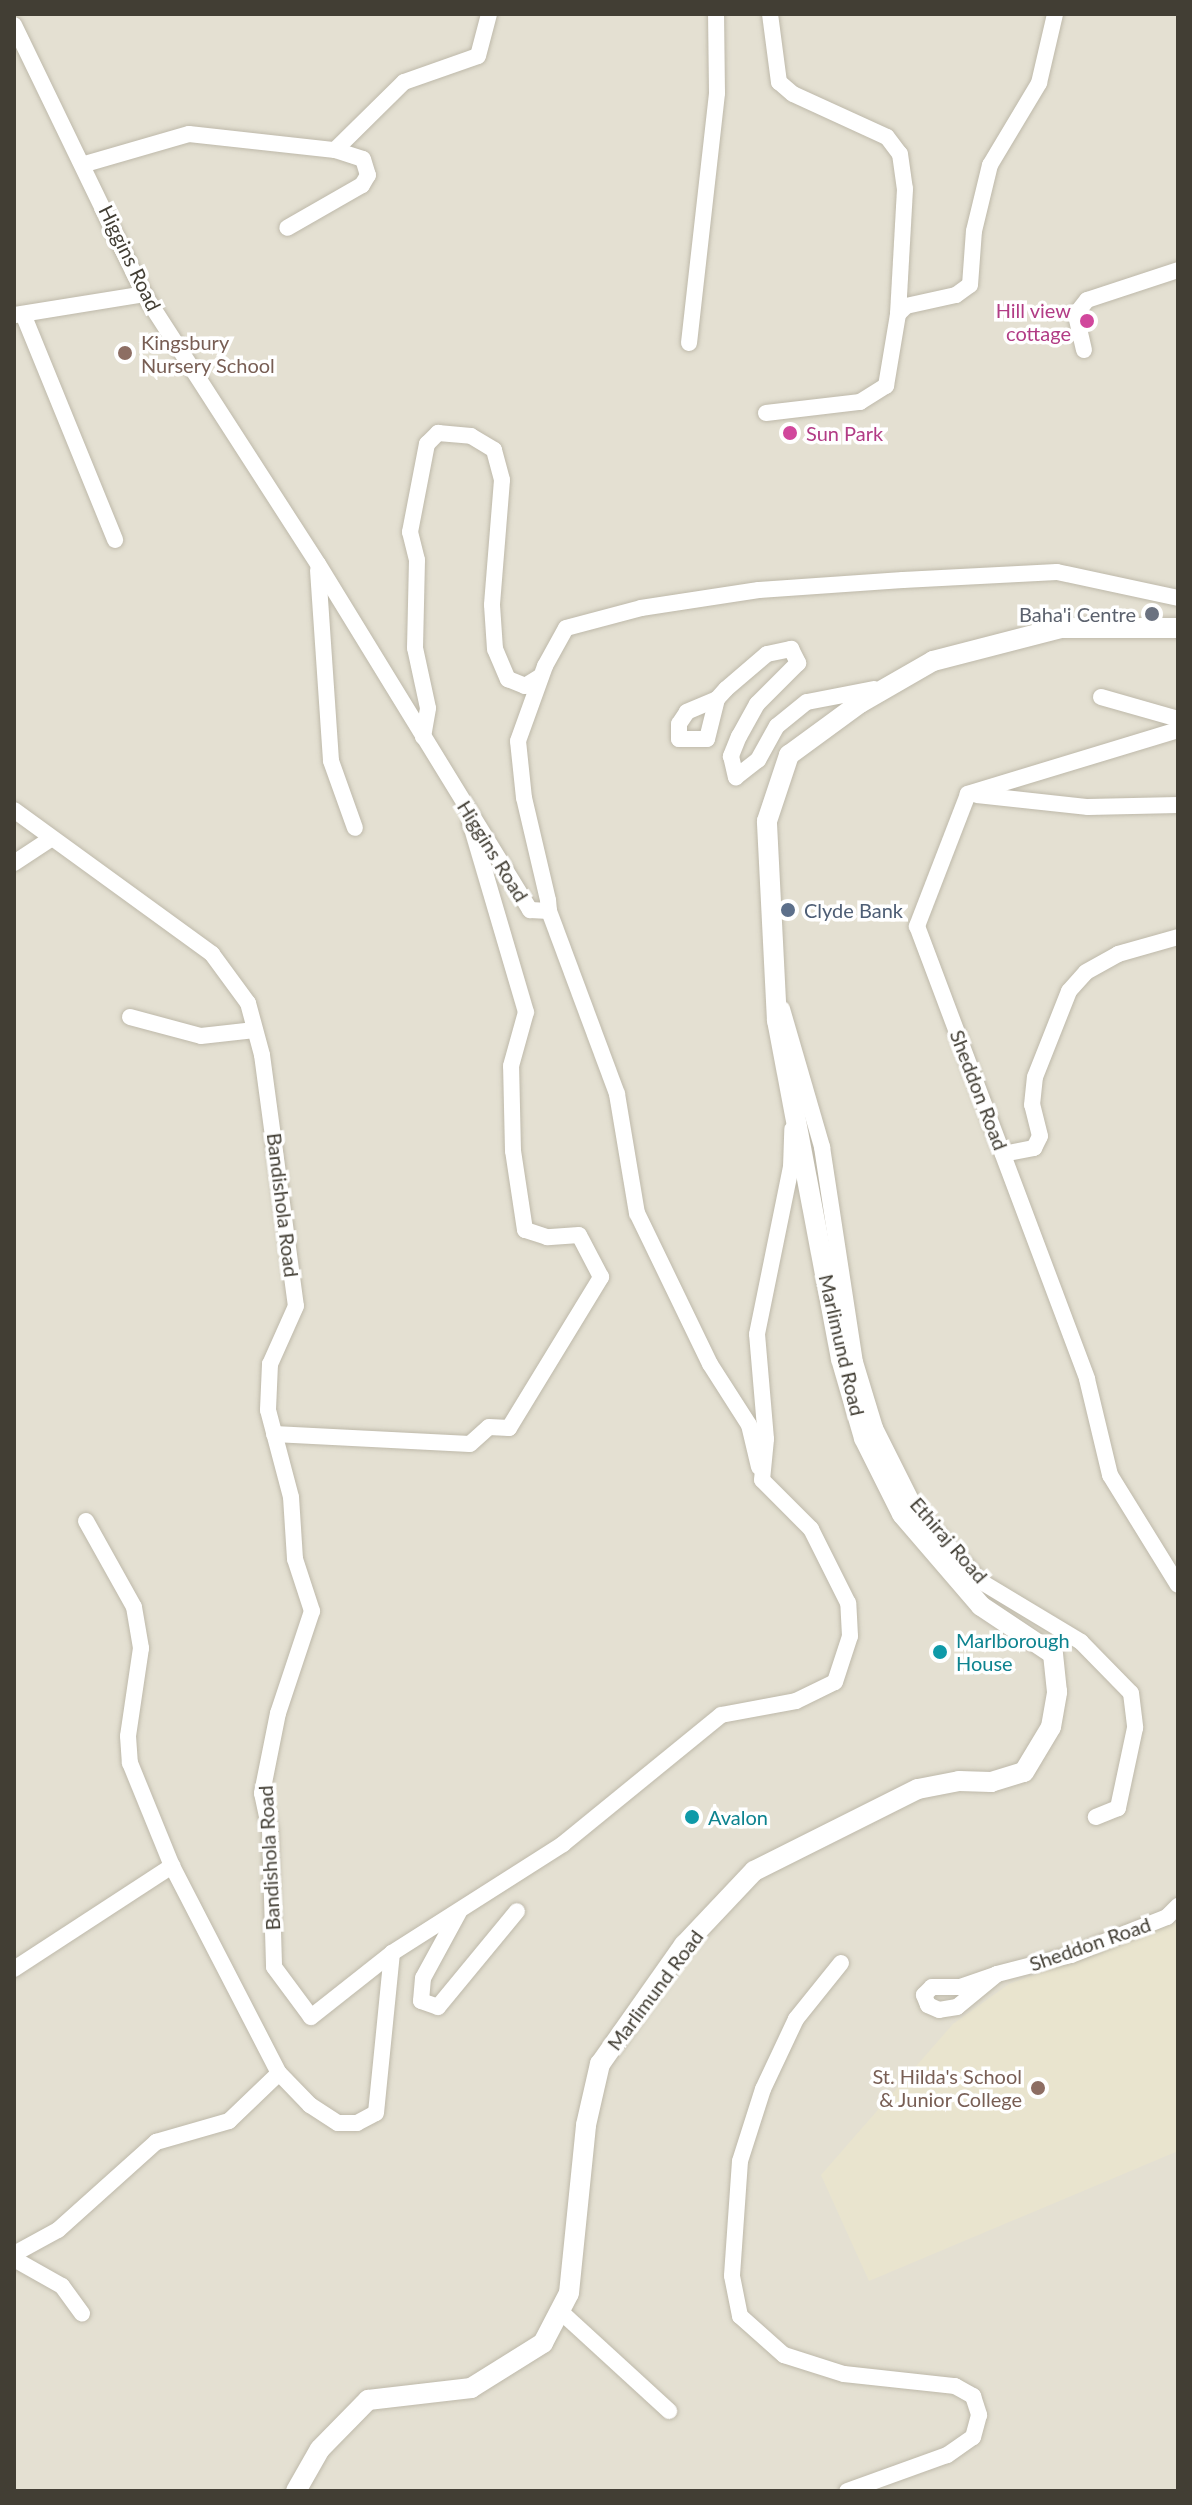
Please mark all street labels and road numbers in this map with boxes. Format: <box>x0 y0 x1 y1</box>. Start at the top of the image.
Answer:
street label: Higgins Road <box>94 201 166 315</box>
street label: Higgins Road <box>452 796 534 906</box>
street label: Sheddon Road <box>945 1027 1013 1153</box>
street label: Bandishola Road <box>262 1131 304 1279</box>
street label: Marlimund Road <box>814 1272 870 1418</box>
street label: Ethiraj Road <box>905 1492 993 1588</box>
street label: Bandishola Road <box>253 1785 285 1931</box>
street label: Sheddon Road <box>1026 1912 1154 1976</box>
street label: Marlimund Road <box>602 1925 708 2055</box>

